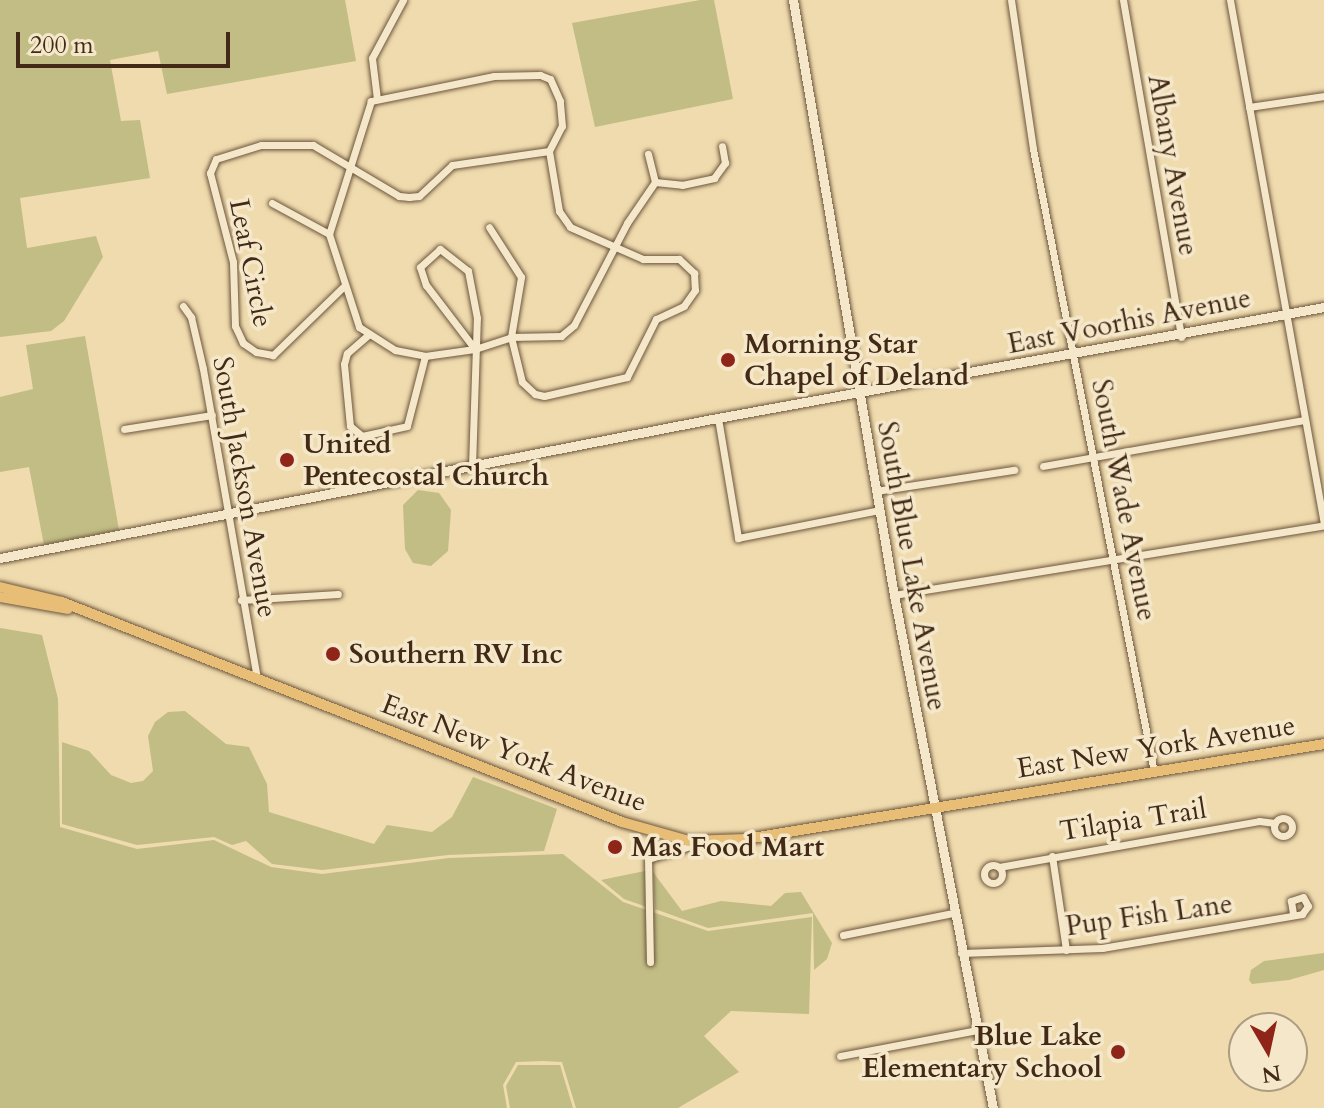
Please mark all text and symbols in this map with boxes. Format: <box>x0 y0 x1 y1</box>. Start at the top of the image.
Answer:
scale bar <box>20 16 234 66</box>
text: 200 m <box>30 29 94 62</box>
street label: Albany Avenue <box>1141 72 1205 258</box>
street label: Leaf Circle <box>222 196 280 330</box>
street label: East Voorhis Avenue <box>1005 281 1253 361</box>
place label: Morning Star Chapel of Deland <box>744 327 969 393</box>
marker: Morning Star Chapel of Deland <box>719 351 737 369</box>
street label: South Jackson Avenue <box>206 354 284 620</box>
street label: South Wade Avenue <box>1084 376 1164 624</box>
street label: South Blue Lake Avenue <box>870 419 954 713</box>
place label: United Pentecostal Church <box>303 427 549 493</box>
marker: United Pentecostal Church <box>278 451 296 469</box>
place label: Southern RV Inc <box>349 637 563 671</box>
marker: Southern RV Inc <box>324 645 342 663</box>
street label: East New York Avenue <box>377 687 651 819</box>
street label: East New York Avenue <box>1015 708 1297 786</box>
street label: Tilapia Trail <box>1057 792 1209 848</box>
place label: Mas Food Mart <box>631 830 824 864</box>
marker: Mas Food Mart <box>606 838 624 856</box>
street label: Pup Fish Lane <box>1063 887 1235 943</box>
north arrow <box>1228 1012 1308 1092</box>
place label: Blue Lake Elementary School <box>862 1019 1102 1085</box>
marker: Blue Lake Elementary School <box>1109 1043 1127 1061</box>
text: N <box>1260 1057 1283 1090</box>

